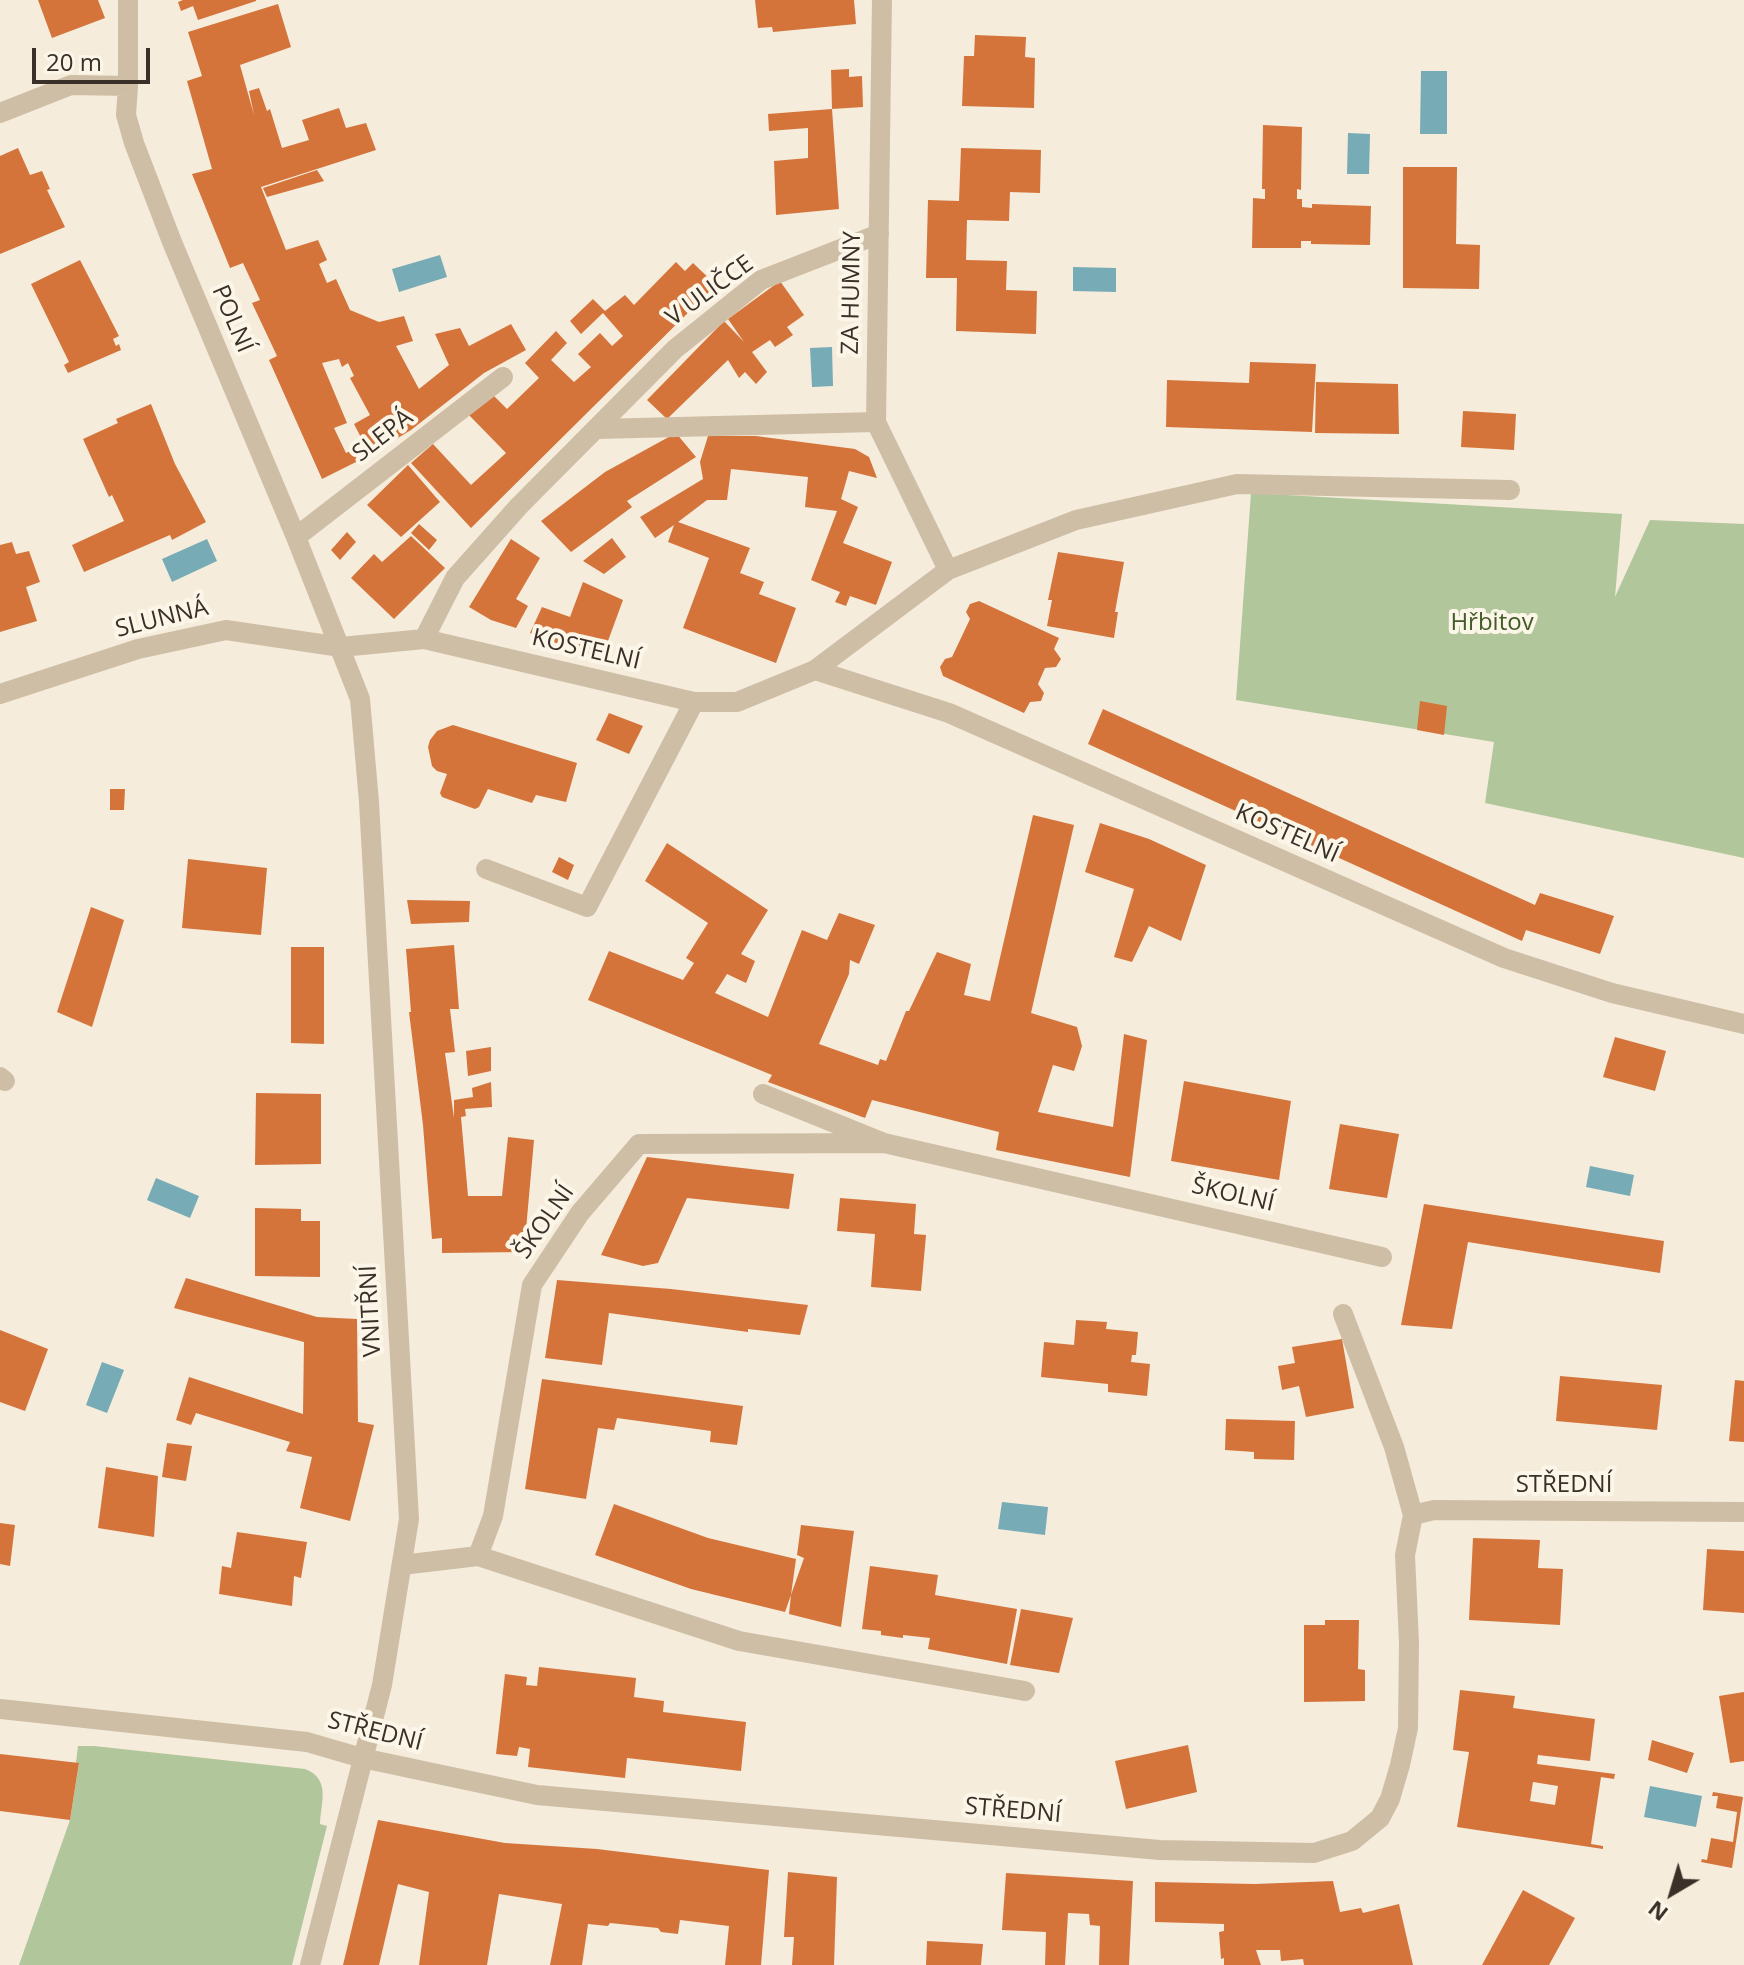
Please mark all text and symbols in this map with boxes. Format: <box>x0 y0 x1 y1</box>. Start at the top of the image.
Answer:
scale bar <box>36 32 154 82</box>
text: 20 m <box>46 45 102 78</box>
street label: ZA HUMNY <box>837 231 867 355</box>
street label: V ULIČCE <box>661 250 759 332</box>
street label: POLNÍ <box>205 281 259 357</box>
street label: SLEPÁ <box>347 404 419 468</box>
street label: SLUNNÁ <box>113 594 211 644</box>
park label: Hřbitov <box>1450 609 1534 637</box>
street label: KOSTELNÍ <box>529 624 643 676</box>
street label: KOSTELNÍ <box>1231 798 1343 870</box>
street label: ŠKOLNÍ <box>1189 1172 1277 1218</box>
street label: ŠKOLNÍ <box>509 1179 581 1265</box>
street label: VNITŘNÍ <box>354 1264 388 1358</box>
street label: STŘEDNÍ <box>1516 1471 1612 1499</box>
street label: STŘEDNÍ <box>325 1706 425 1758</box>
street label: STŘEDNÍ <box>964 1792 1062 1830</box>
north arrow <box>1632 1853 1712 1933</box>
text: N <box>1641 1895 1674 1929</box>

